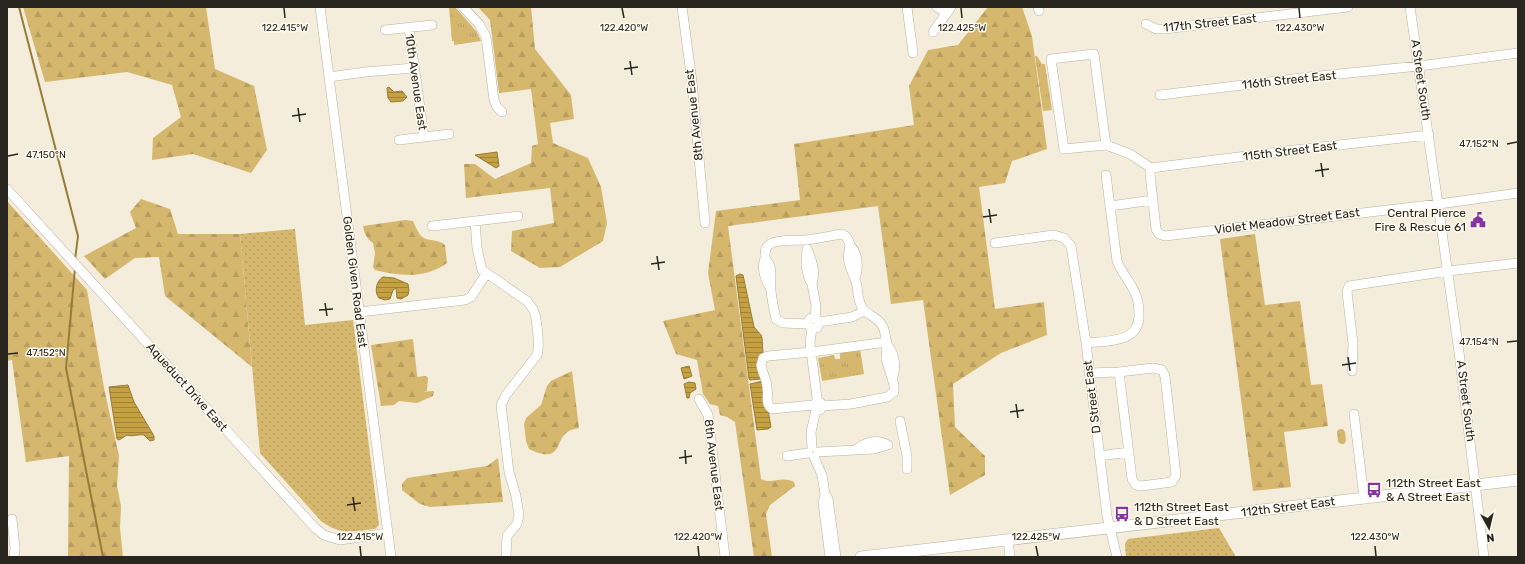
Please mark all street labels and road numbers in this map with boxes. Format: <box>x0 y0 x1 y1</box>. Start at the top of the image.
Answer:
street label: 117th Street East <box>1163 11 1258 35</box>
street label: 10th Avenue East <box>402 33 430 131</box>
street label: A Street South <box>1408 38 1434 122</box>
street label: 8th Avenue East <box>682 68 706 161</box>
street label: 116th Street East <box>1241 68 1337 92</box>
street label: 115th Street East <box>1242 138 1338 164</box>
street label: Violet Meadow Street East <box>1214 205 1361 237</box>
street label: Golden Given Road East <box>340 215 370 349</box>
street label: Aqueduct Drive East <box>144 340 231 434</box>
street label: D Street East <box>1081 359 1103 434</box>
street label: A Street South <box>1454 360 1478 442</box>
street label: 8th Avenue East <box>701 419 727 512</box>
street label: 112th Street East <box>1240 494 1336 520</box>

